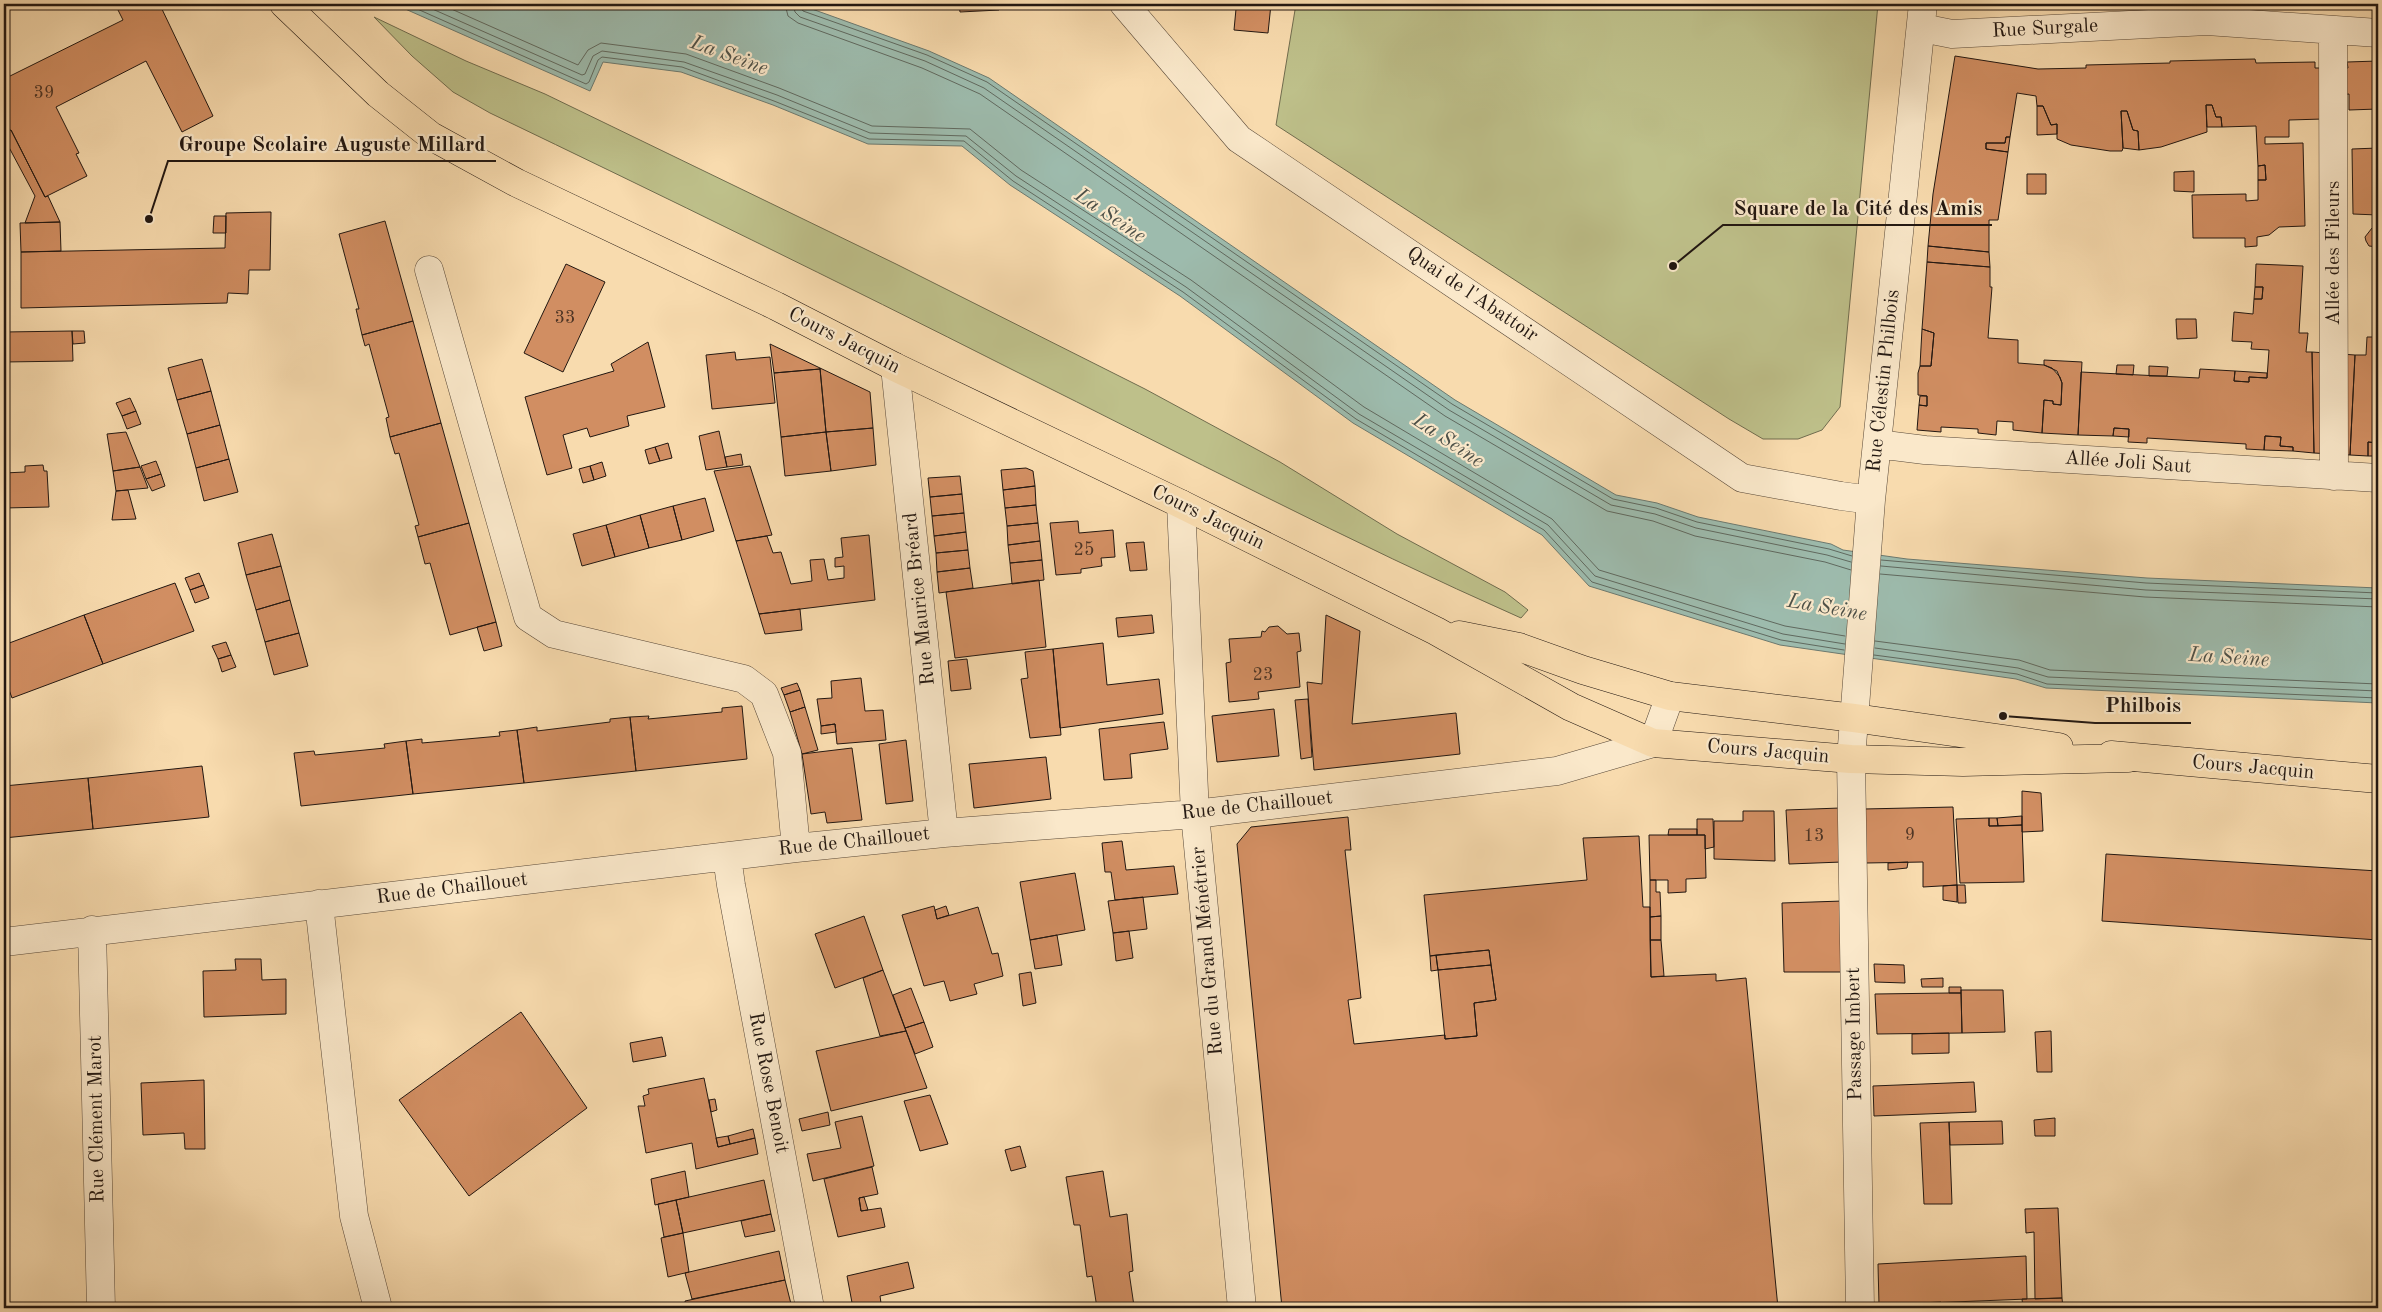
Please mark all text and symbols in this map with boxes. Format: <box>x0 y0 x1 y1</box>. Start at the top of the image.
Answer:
street label: Rue Surgale <box>1991 16 2099 42</box>
water label: La Seine <box>687 32 771 80</box>
house number: 39 <box>34 84 54 102</box>
callout: Groupe Scolaire Auguste Millard <box>168 125 496 161</box>
text: Groupe Scolaire Auguste Millard <box>178 135 486 156</box>
street label: Allée des Fileurs <box>2324 180 2344 326</box>
water label: La Seine <box>1070 184 1149 247</box>
callout: Square de la Cité des Amis <box>1723 189 1992 225</box>
text: Square de la Cité des Amis <box>1734 199 1982 220</box>
street label: Quai de l'Abattoir <box>1403 244 1541 346</box>
street label: Rue Célestin Philbois <box>1864 288 1904 474</box>
street label: Cours Jacquin <box>785 304 903 378</box>
house number: 33 <box>555 309 575 327</box>
water label: La Seine <box>1408 409 1487 472</box>
street label: Allée Joli Saut <box>2064 449 2192 477</box>
street label: Cours Jacquin <box>1148 482 1268 554</box>
street label: Rue Maurice Bréard <box>901 511 939 687</box>
house number: 25 <box>1074 541 1094 559</box>
water label: La Seine <box>1784 590 1869 625</box>
water label: La Seine <box>2187 645 2270 671</box>
house number: 23 <box>1253 666 1273 684</box>
callout: Philbois <box>2095 687 2191 723</box>
text: Philbois <box>2105 696 2181 717</box>
street label: Cours Jacquin <box>1706 737 1830 767</box>
street label: Cours Jacquin <box>2191 753 2315 783</box>
street label: Rue de Chaillouet <box>1180 788 1334 824</box>
street label: Rue de Chaillouet <box>777 824 931 860</box>
house number: 9 <box>1905 826 1915 844</box>
house number: 13 <box>1804 827 1824 845</box>
street label: Rue du Grand Ménétrier <box>1189 846 1227 1056</box>
street label: Rue de Chaillouet <box>375 870 529 908</box>
street label: Passage Imbert <box>1844 967 1866 1101</box>
street label: Rue Rose Benoit <box>744 1011 792 1155</box>
street label: Rue Clément Marot <box>86 1035 108 1203</box>

